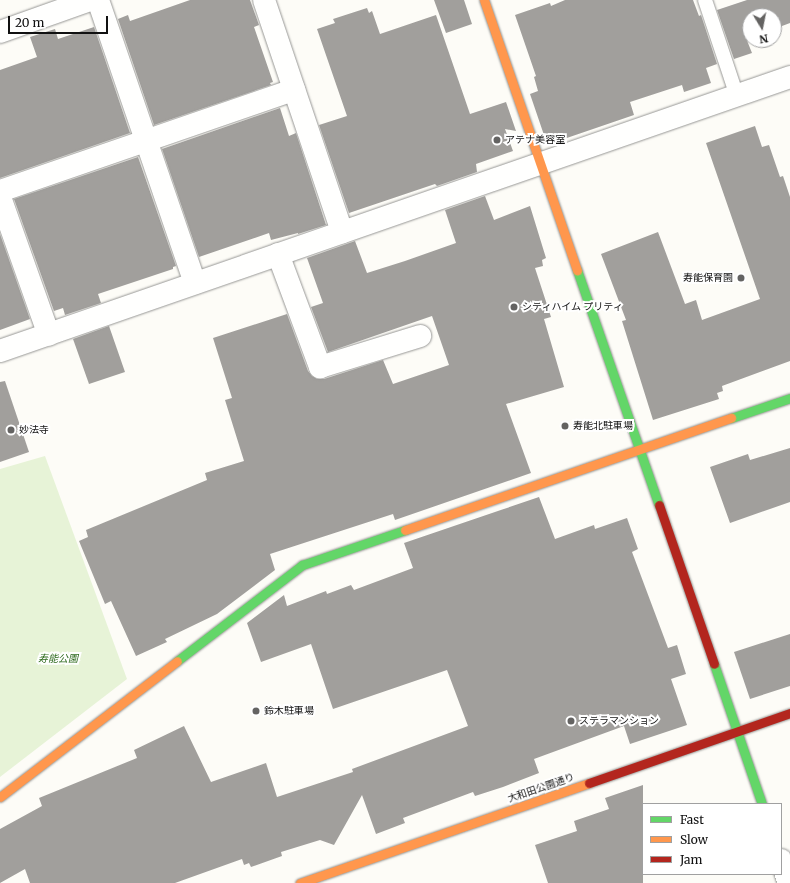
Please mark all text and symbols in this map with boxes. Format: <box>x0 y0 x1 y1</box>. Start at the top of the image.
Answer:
scale bar <box>10 8 110 34</box>
north arrow <box>742 8 782 48</box>
text: 20 m <box>15 15 44 30</box>
text: N <box>758 31 769 46</box>
place label: アテナ美容室 <box>505 134 565 146</box>
marker: アテナ美容室 <box>492 135 502 145</box>
place label: 寿能保育園 <box>683 272 733 284</box>
marker: 寿能保育園 <box>736 273 746 283</box>
place label: シティハイム プリティ <box>522 301 624 313</box>
marker: シティハイム プリティ <box>509 302 519 312</box>
place label: 寿能北駐車場 <box>573 420 633 432</box>
marker: 寿能北駐車場 <box>560 421 570 431</box>
place label: 妙法寺 <box>19 424 49 436</box>
marker: 妙法寺 <box>6 425 16 435</box>
park label: 寿能公園 <box>38 653 78 665</box>
place label: 鈴木駐車場 <box>264 705 314 717</box>
marker: 鈴木駐車場 <box>251 706 261 716</box>
place label: ステラマンション <box>579 715 659 727</box>
marker: ステラマンション <box>566 716 576 726</box>
street label: 大和田公園通り <box>506 771 576 805</box>
legend <box>642 803 782 875</box>
text: Fast <box>680 812 704 827</box>
text: Slow <box>680 832 708 847</box>
text: Jam <box>680 852 702 867</box>

